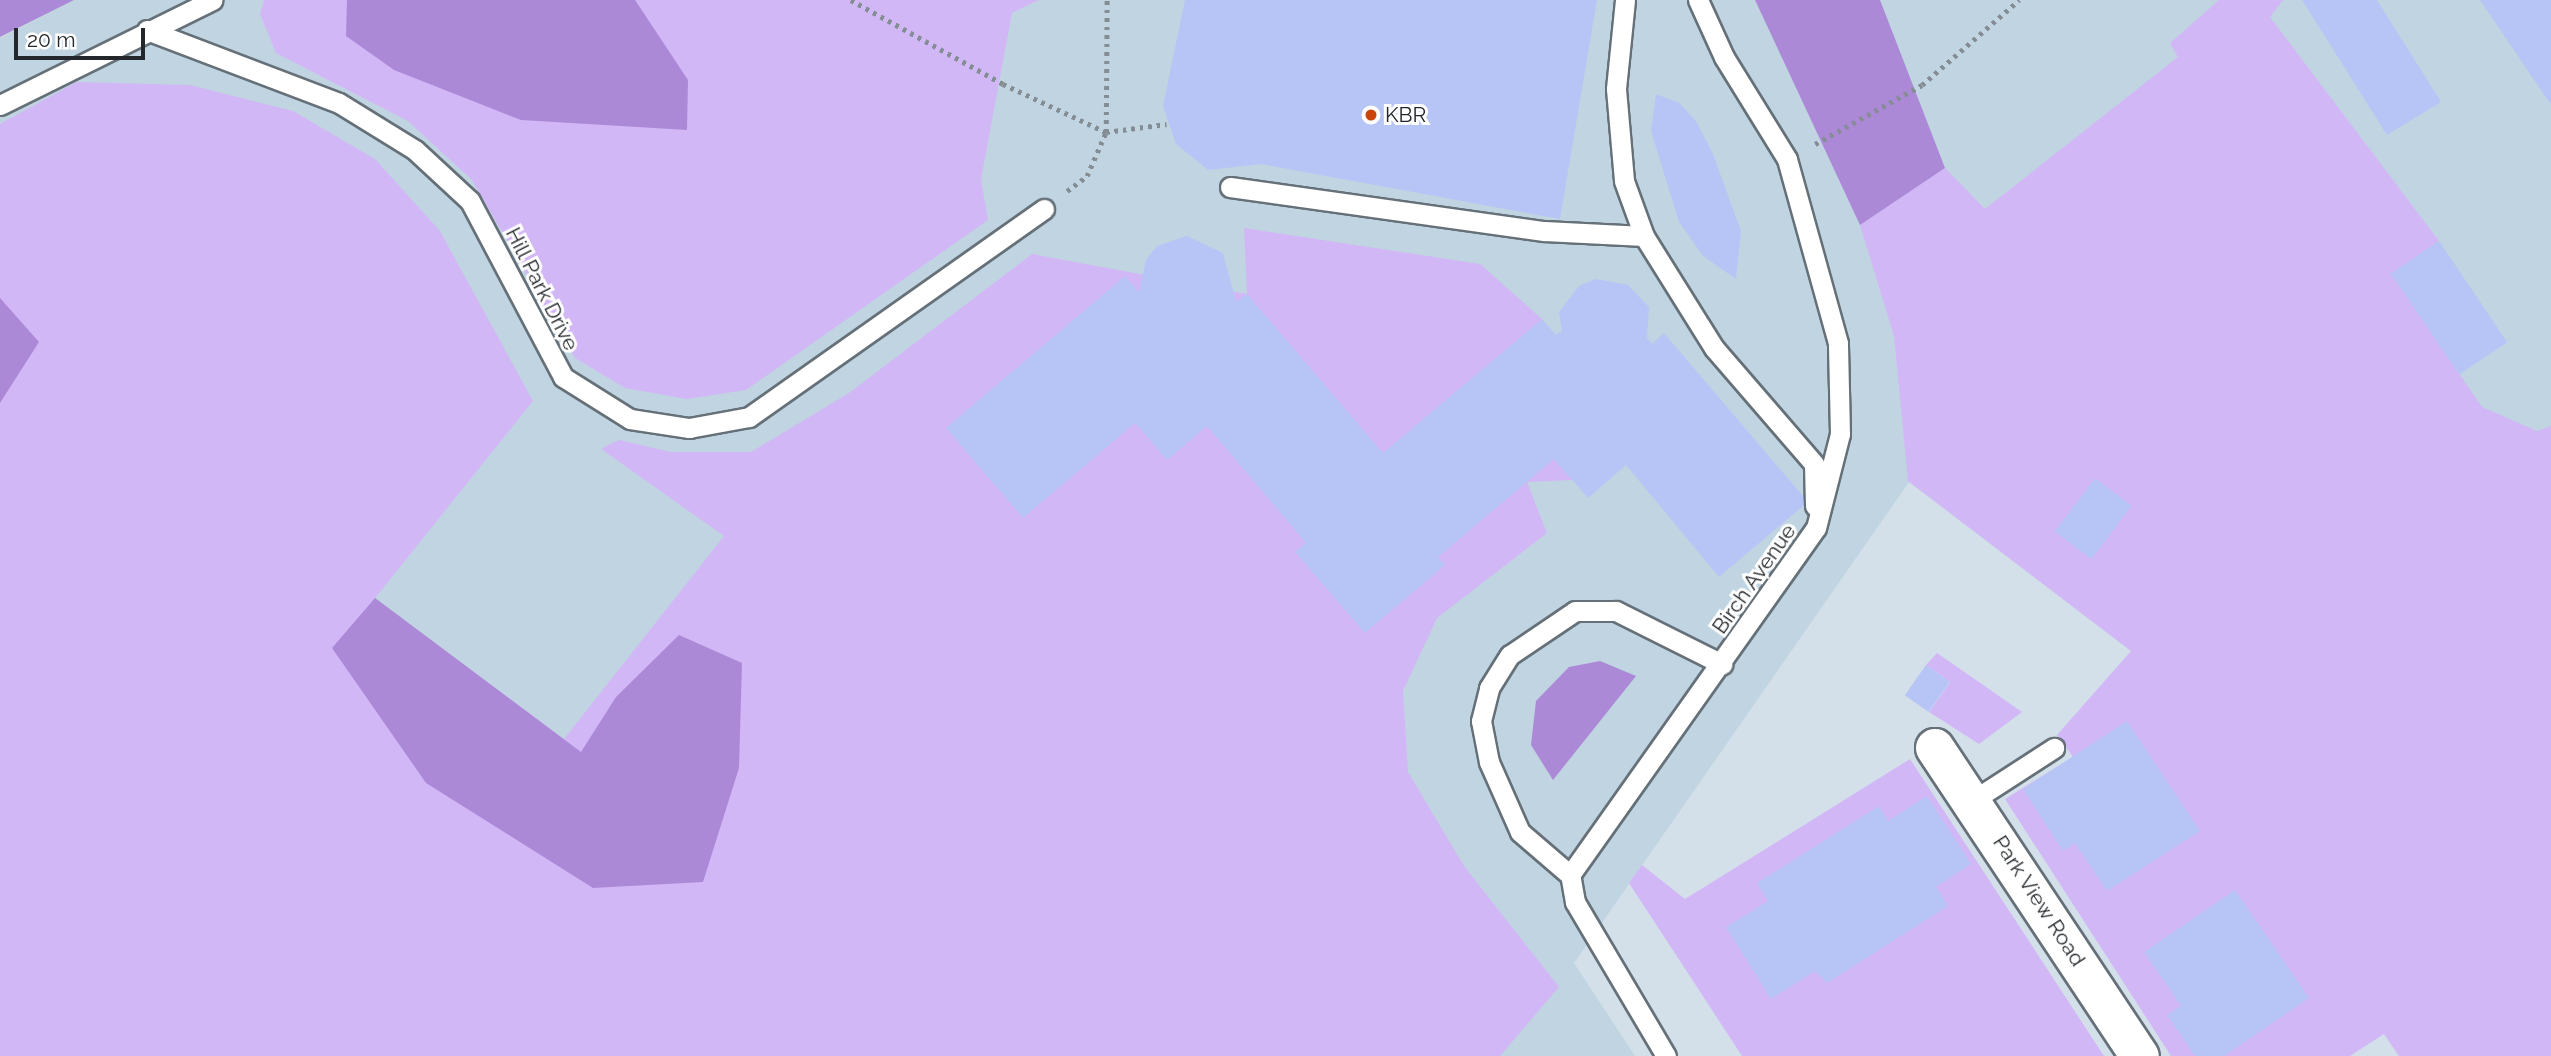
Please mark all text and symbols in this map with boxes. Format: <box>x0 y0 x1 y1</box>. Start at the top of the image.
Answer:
scale bar <box>18 14 149 58</box>
text: 20 m <box>27 27 75 52</box>
place label: KBR <box>1385 102 1426 128</box>
marker: KBR <box>1363 107 1379 123</box>
street label: Hill Park Drive <box>500 223 584 355</box>
street label: Birch Avenue <box>1707 519 1801 639</box>
street label: Park View Road <box>1987 830 2091 972</box>

